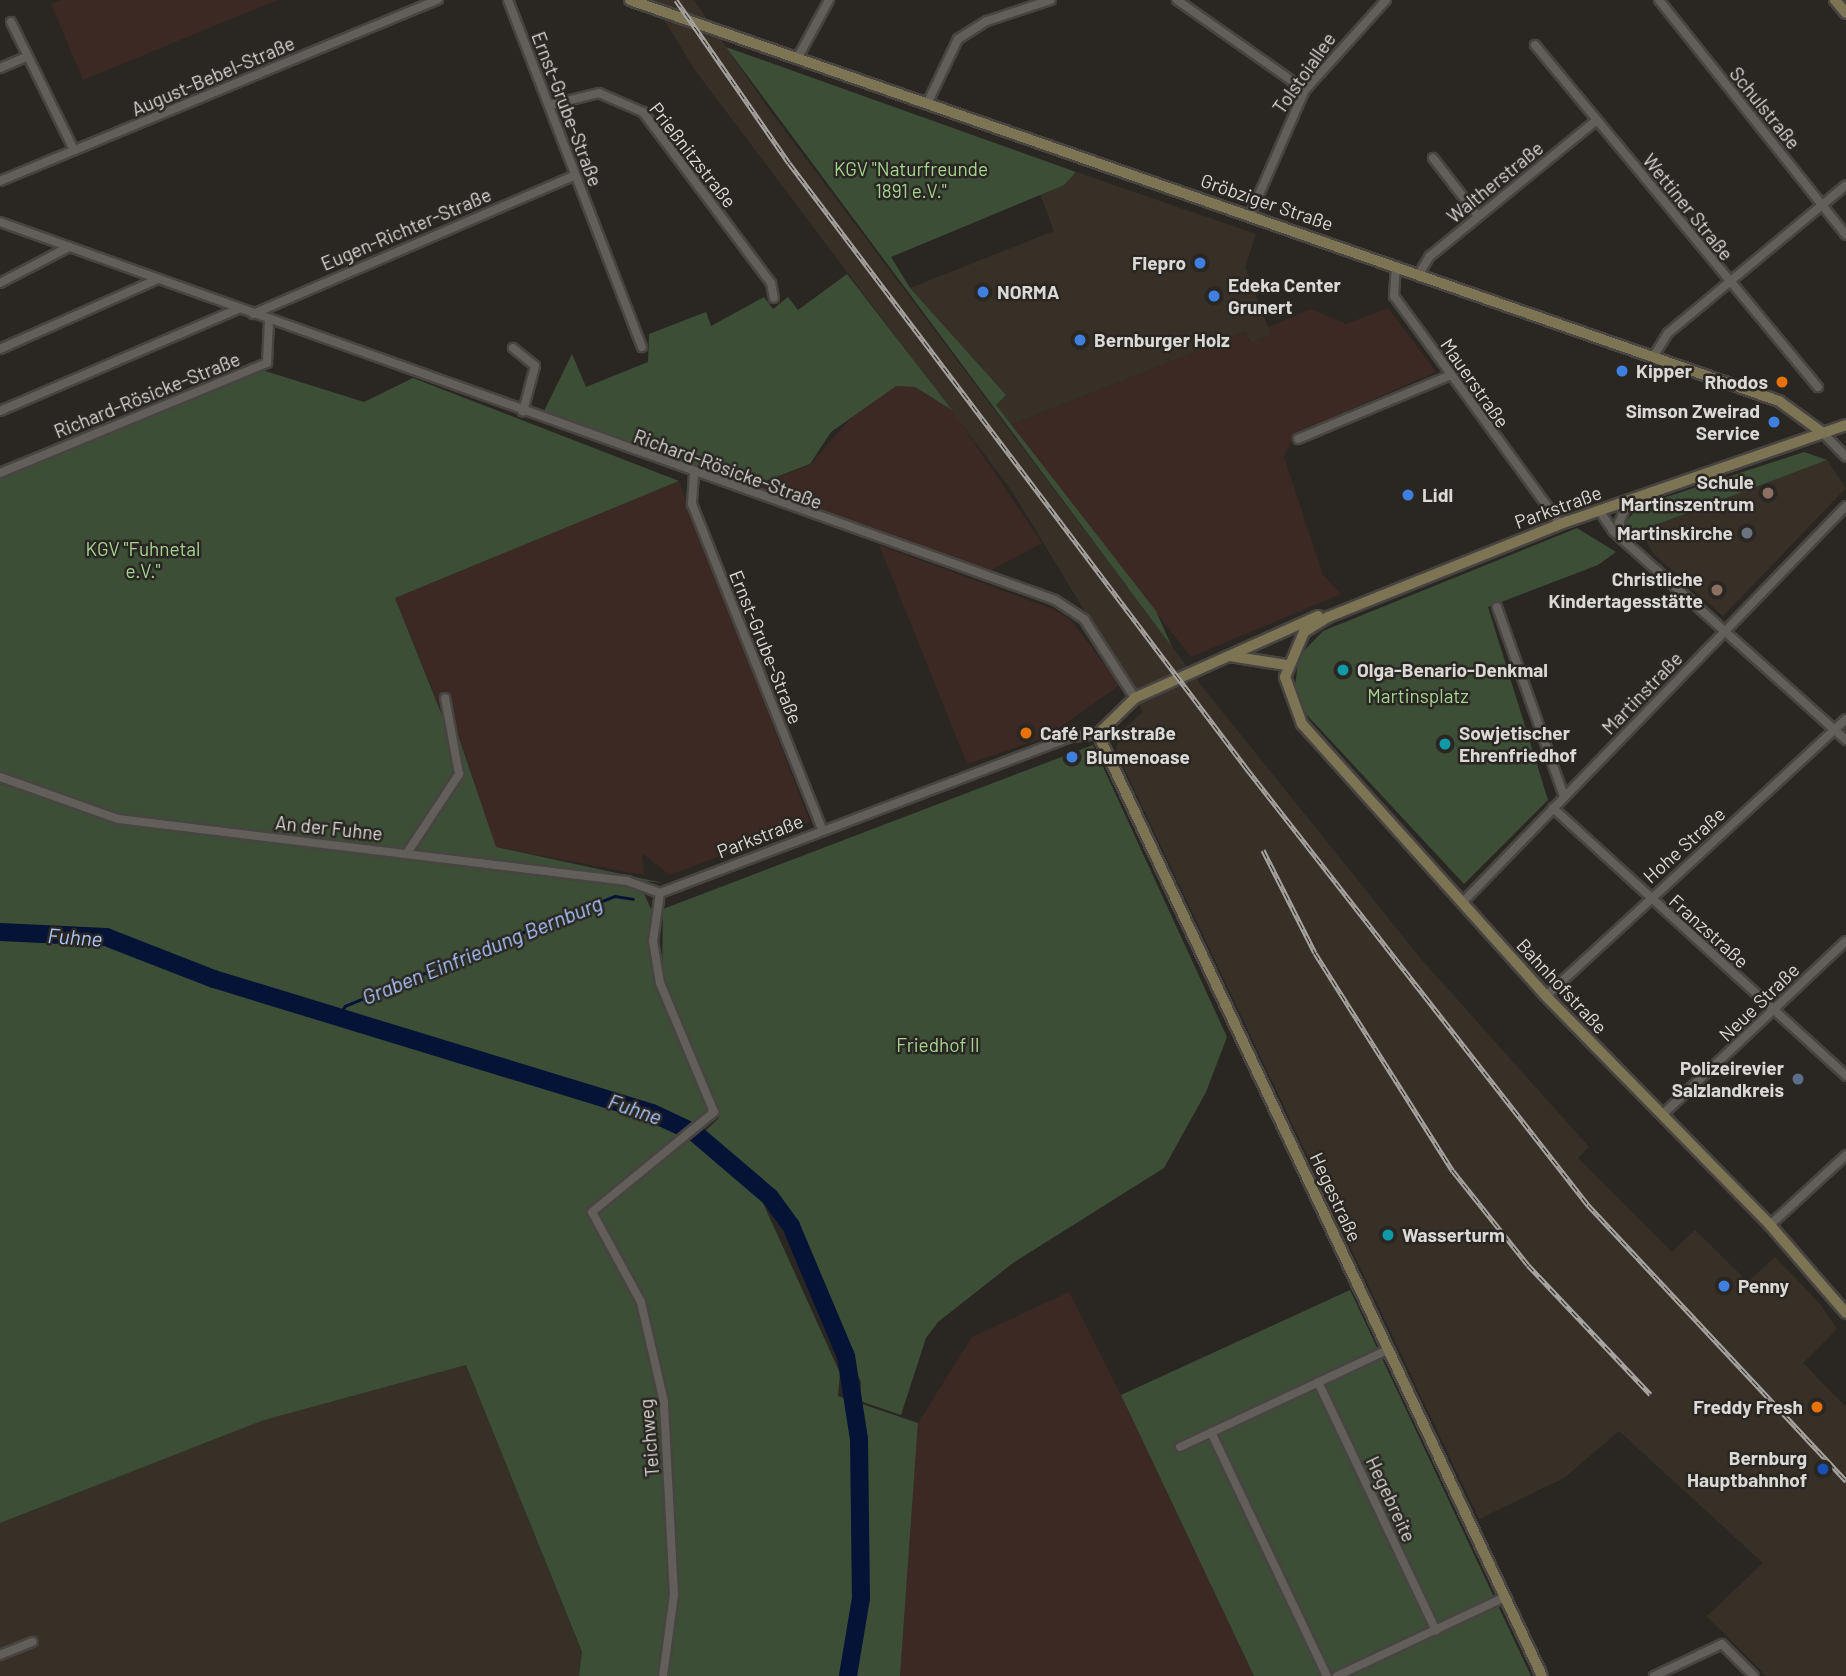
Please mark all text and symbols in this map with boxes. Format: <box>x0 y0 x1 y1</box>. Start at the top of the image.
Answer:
street label: Ernst-Grube-Straße <box>527 28 607 190</box>
street label: Tolstoiallee <box>1268 28 1340 118</box>
street label: August-Bebel-Straße <box>128 31 298 121</box>
street label: Schulstraße <box>1725 62 1805 154</box>
street label: Prießnitzstraße <box>645 98 741 212</box>
street label: Waltherstraße <box>1442 136 1548 228</box>
street label: Wettiner Straße <box>1638 149 1738 265</box>
park label: KGV "Naturfreunde 1891 e.V." <box>834 158 988 202</box>
street label: Gröbziger Straße <box>1198 169 1336 235</box>
street label: Eugen-Richter-Straße <box>318 183 494 275</box>
place label: Flepro <box>1132 252 1186 274</box>
marker: Flepro <box>1192 255 1208 271</box>
place label: Edeka Center Grunert <box>1228 274 1341 318</box>
place label: NORMA <box>997 281 1059 303</box>
marker: NORMA <box>975 284 991 300</box>
marker: Edeka Center Grunert <box>1206 288 1222 304</box>
place label: Bernburger Holz <box>1094 329 1230 351</box>
marker: Bernburger Holz <box>1072 332 1088 348</box>
street label: Mauerstraße <box>1436 334 1514 432</box>
street label: Richard-Rösicke-Straße <box>51 347 243 443</box>
place label: Kipper <box>1636 360 1692 382</box>
marker: Kipper <box>1614 363 1630 379</box>
place label: Rhodos <box>1705 371 1768 393</box>
marker: Rhodos <box>1774 374 1790 390</box>
place label: Simson Zweirad Service <box>1626 400 1760 444</box>
marker: Simson Zweirad Service <box>1766 414 1782 430</box>
street label: Richard-Rösicke-Straße <box>631 424 825 514</box>
place label: Schule Martinszentrum <box>1621 471 1754 515</box>
street label: Parkstraße <box>1512 481 1604 533</box>
place label: Lidl <box>1422 484 1453 506</box>
marker: Schule Martinszentrum <box>1760 485 1776 501</box>
marker: Lidl <box>1400 487 1416 503</box>
place label: Martinskirche <box>1617 522 1733 544</box>
marker: Martinskirche <box>1739 525 1755 541</box>
park label: KGV "Fuhnetal e.V." <box>86 538 200 582</box>
street label: Ernst-Grube-Straße <box>725 567 807 727</box>
place label: Christliche Kindertagesstätte <box>1548 568 1703 612</box>
marker: Christliche Kindertagesstätte <box>1709 582 1725 598</box>
street label: Martinstraße <box>1597 647 1687 739</box>
place label: Olga-Benario-Denkmal <box>1357 659 1548 681</box>
marker: Olga-Benario-Denkmal <box>1335 662 1351 678</box>
park label: Martinsplatz <box>1367 685 1469 707</box>
place label: Café Parkstraße <box>1040 722 1176 744</box>
place label: Sowjetischer Ehrenfriedhof <box>1459 722 1577 766</box>
marker: Café Parkstraße <box>1018 725 1034 741</box>
marker: Sowjetischer Ehrenfriedhof <box>1437 736 1453 752</box>
place label: Blumenoase <box>1086 746 1190 768</box>
marker: Blumenoase <box>1064 749 1080 765</box>
street label: Hohe Straße <box>1638 802 1730 888</box>
street label: Parkstraße <box>714 809 806 863</box>
street label: An der Fuhne <box>274 811 384 845</box>
street label: Franzstraße <box>1665 889 1753 973</box>
water label: Graben Einfriedung Bernburg <box>358 890 606 1010</box>
water label: Fuhne <box>47 923 103 951</box>
street label: Bahnhofstraße <box>1512 934 1612 1038</box>
street label: Neue Straße <box>1714 958 1804 1046</box>
park label: Friedhof II <box>896 1034 980 1056</box>
place label: Polizeirevier Salzlandkreis <box>1672 1057 1784 1101</box>
marker: Polizeirevier Salzlandkreis <box>1790 1071 1806 1087</box>
water label: Fuhne <box>605 1088 665 1130</box>
street label: Hegestraße <box>1305 1149 1367 1245</box>
place label: Wasserturm <box>1402 1224 1505 1246</box>
marker: Wasserturm <box>1380 1227 1396 1243</box>
place label: Penny <box>1738 1275 1789 1297</box>
marker: Penny <box>1716 1278 1732 1294</box>
place label: Freddy Fresh <box>1693 1396 1803 1418</box>
street label: Teichweg <box>634 1398 664 1478</box>
marker: Freddy Fresh <box>1809 1399 1825 1415</box>
place label: Bernburg Hauptbahnhof <box>1687 1447 1807 1491</box>
street label: Hegebreite <box>1361 1453 1421 1545</box>
marker: Bernburg Hauptbahnhof <box>1813 1459 1833 1479</box>

